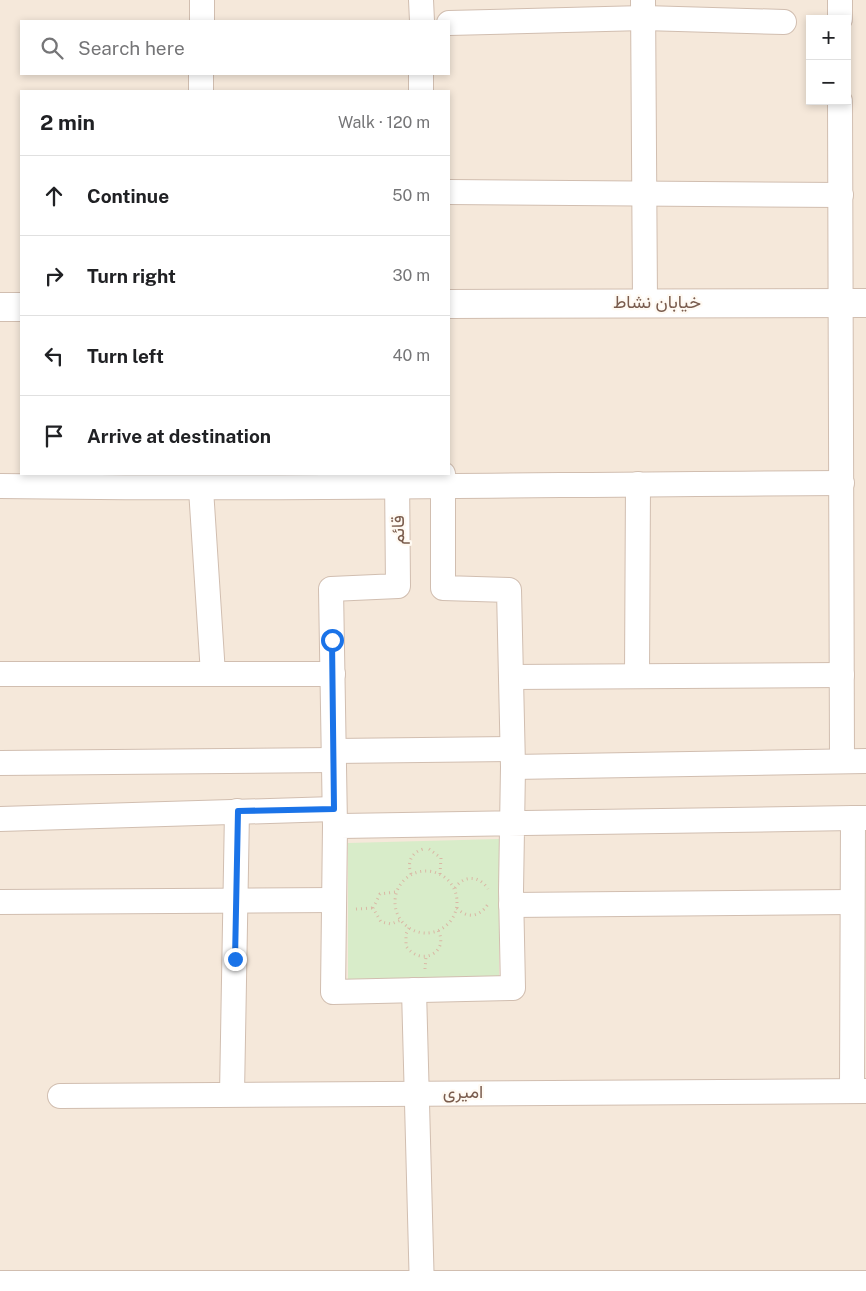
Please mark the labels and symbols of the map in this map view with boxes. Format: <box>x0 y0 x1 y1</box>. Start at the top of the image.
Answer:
street label: خیابان نشاط <box>613 291 701 312</box>
street label: قائم <box>387 515 410 545</box>
route start <box>321 629 344 652</box>
route end <box>224 948 247 971</box>
street label: امیری <box>443 1081 483 1103</box>

